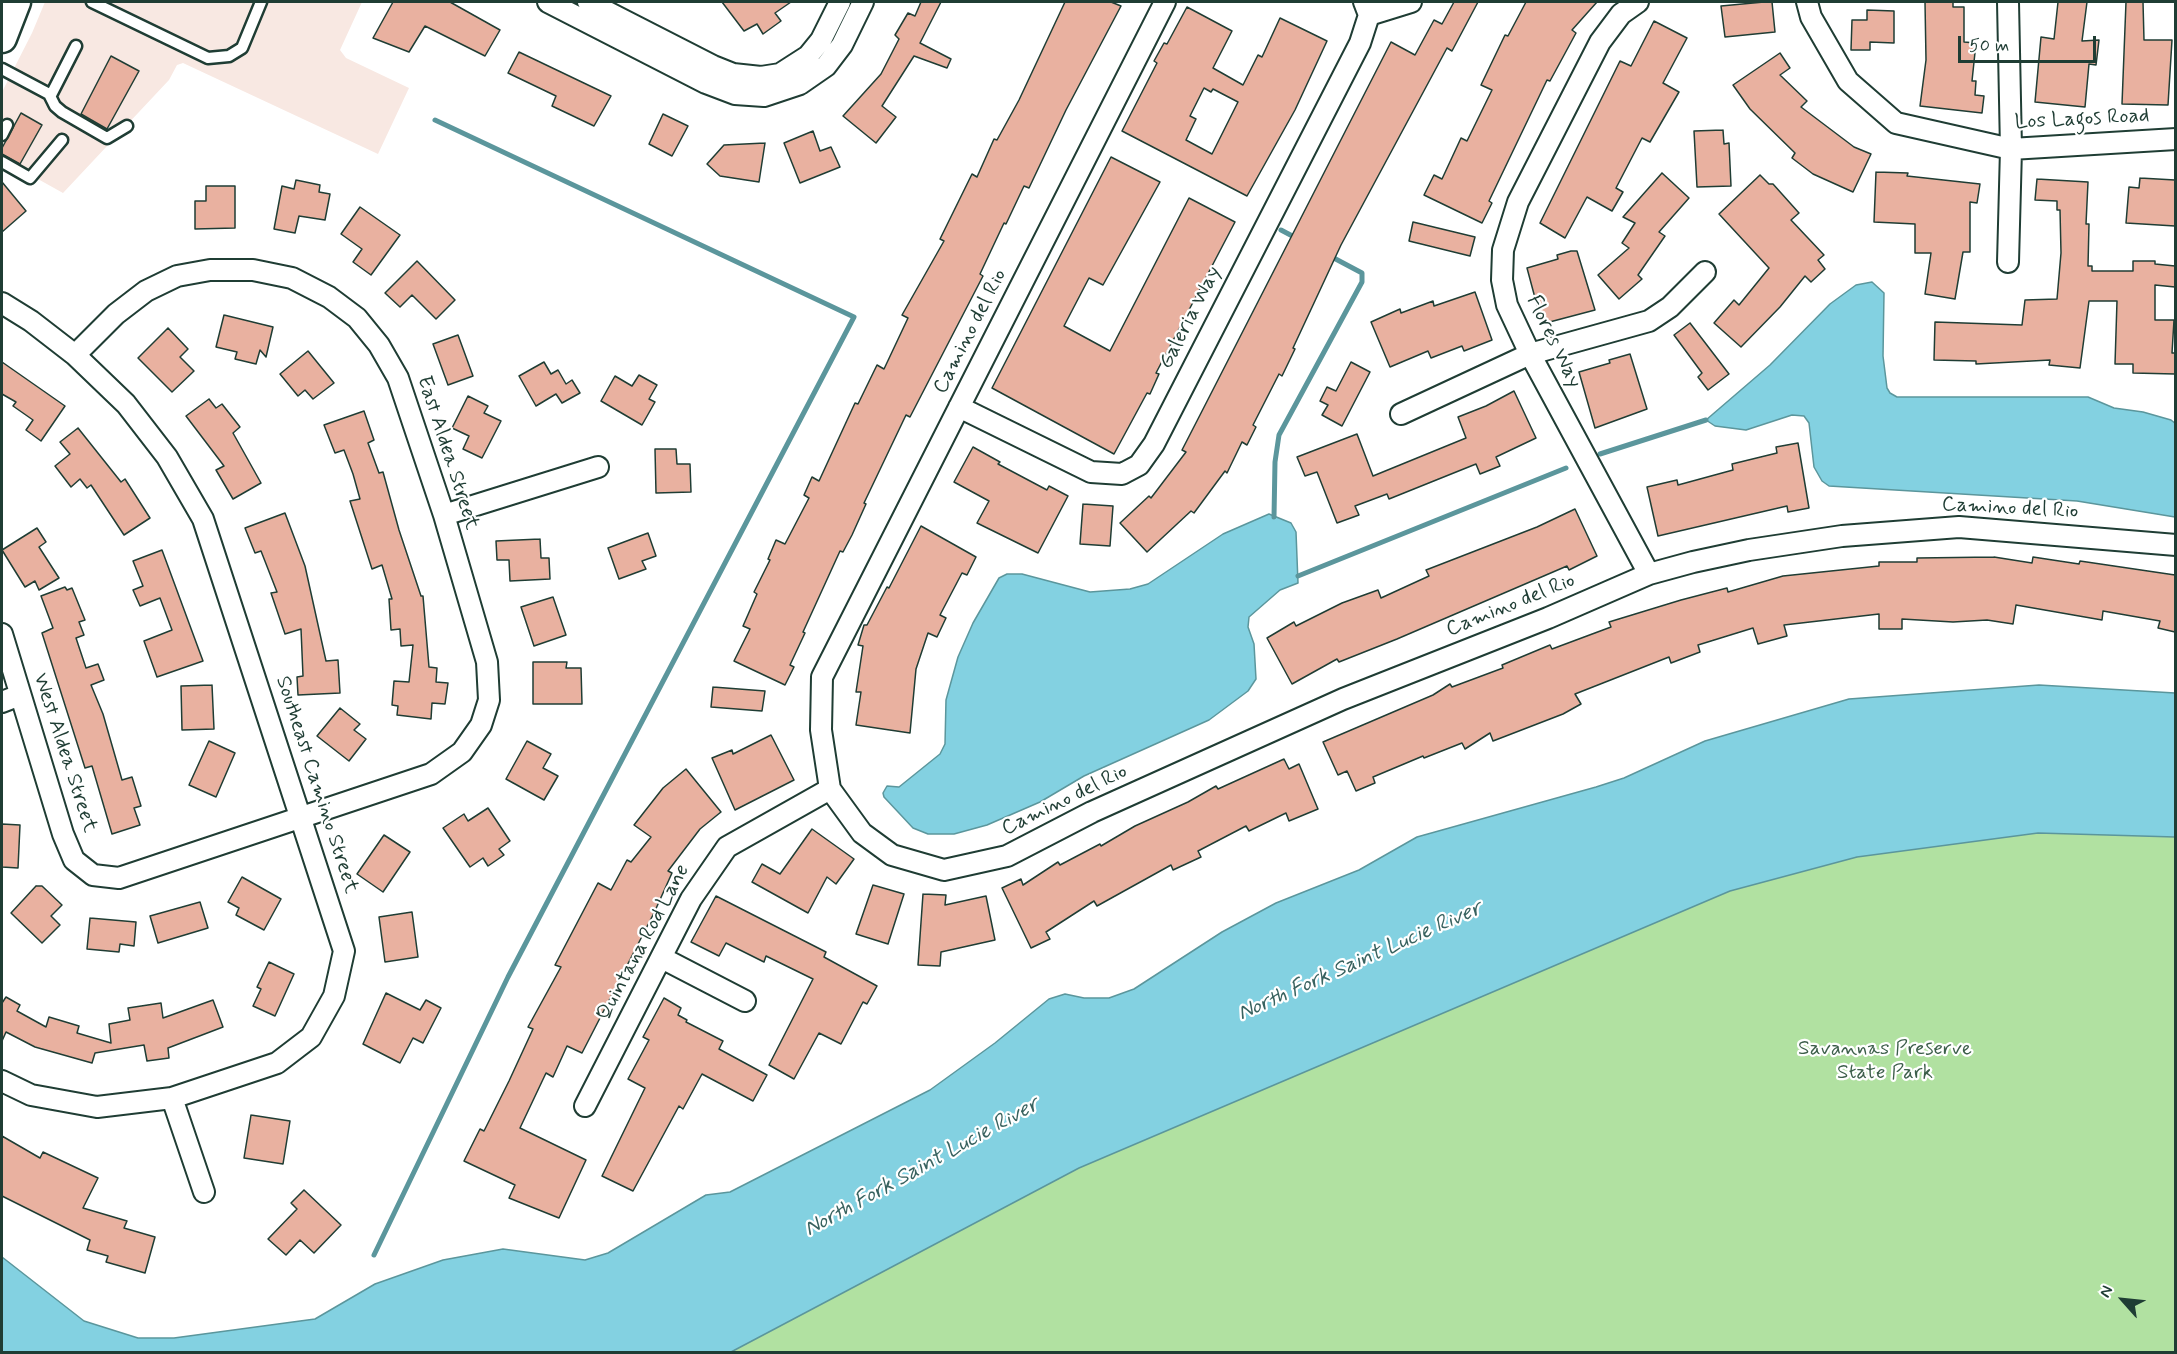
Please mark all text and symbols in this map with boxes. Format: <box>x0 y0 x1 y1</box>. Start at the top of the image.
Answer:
scale bar <box>1961 24 2099 62</box>
text: 50 m <box>1969 34 2009 58</box>
street label: Los Lagos Road <box>2014 104 2150 136</box>
street label: Galeria Way <box>1154 263 1228 373</box>
street label: Camino del Rio <box>929 265 1013 399</box>
street label: Flores Way <box>1520 292 1586 392</box>
street label: East Aldea Street <box>410 373 484 533</box>
street label: Camino del Rio <box>1941 493 2079 525</box>
street label: Camino del Rio <box>1443 569 1579 643</box>
street label: West Aldea Street <box>26 670 102 836</box>
street label: Southeast Camino Street <box>269 673 363 897</box>
street label: Camino del Rio <box>998 760 1132 842</box>
street label: Quintana Rod Lane <box>592 860 696 1026</box>
water label: North Fork Saint Lucie River <box>1234 896 1486 1028</box>
park label: Savannas Preserve State Park <box>1798 1037 1972 1087</box>
water label: North Fork Saint Lucie River <box>800 1092 1044 1244</box>
north arrow <box>2093 1270 2153 1330</box>
text: N <box>2095 1282 2118 1301</box>

